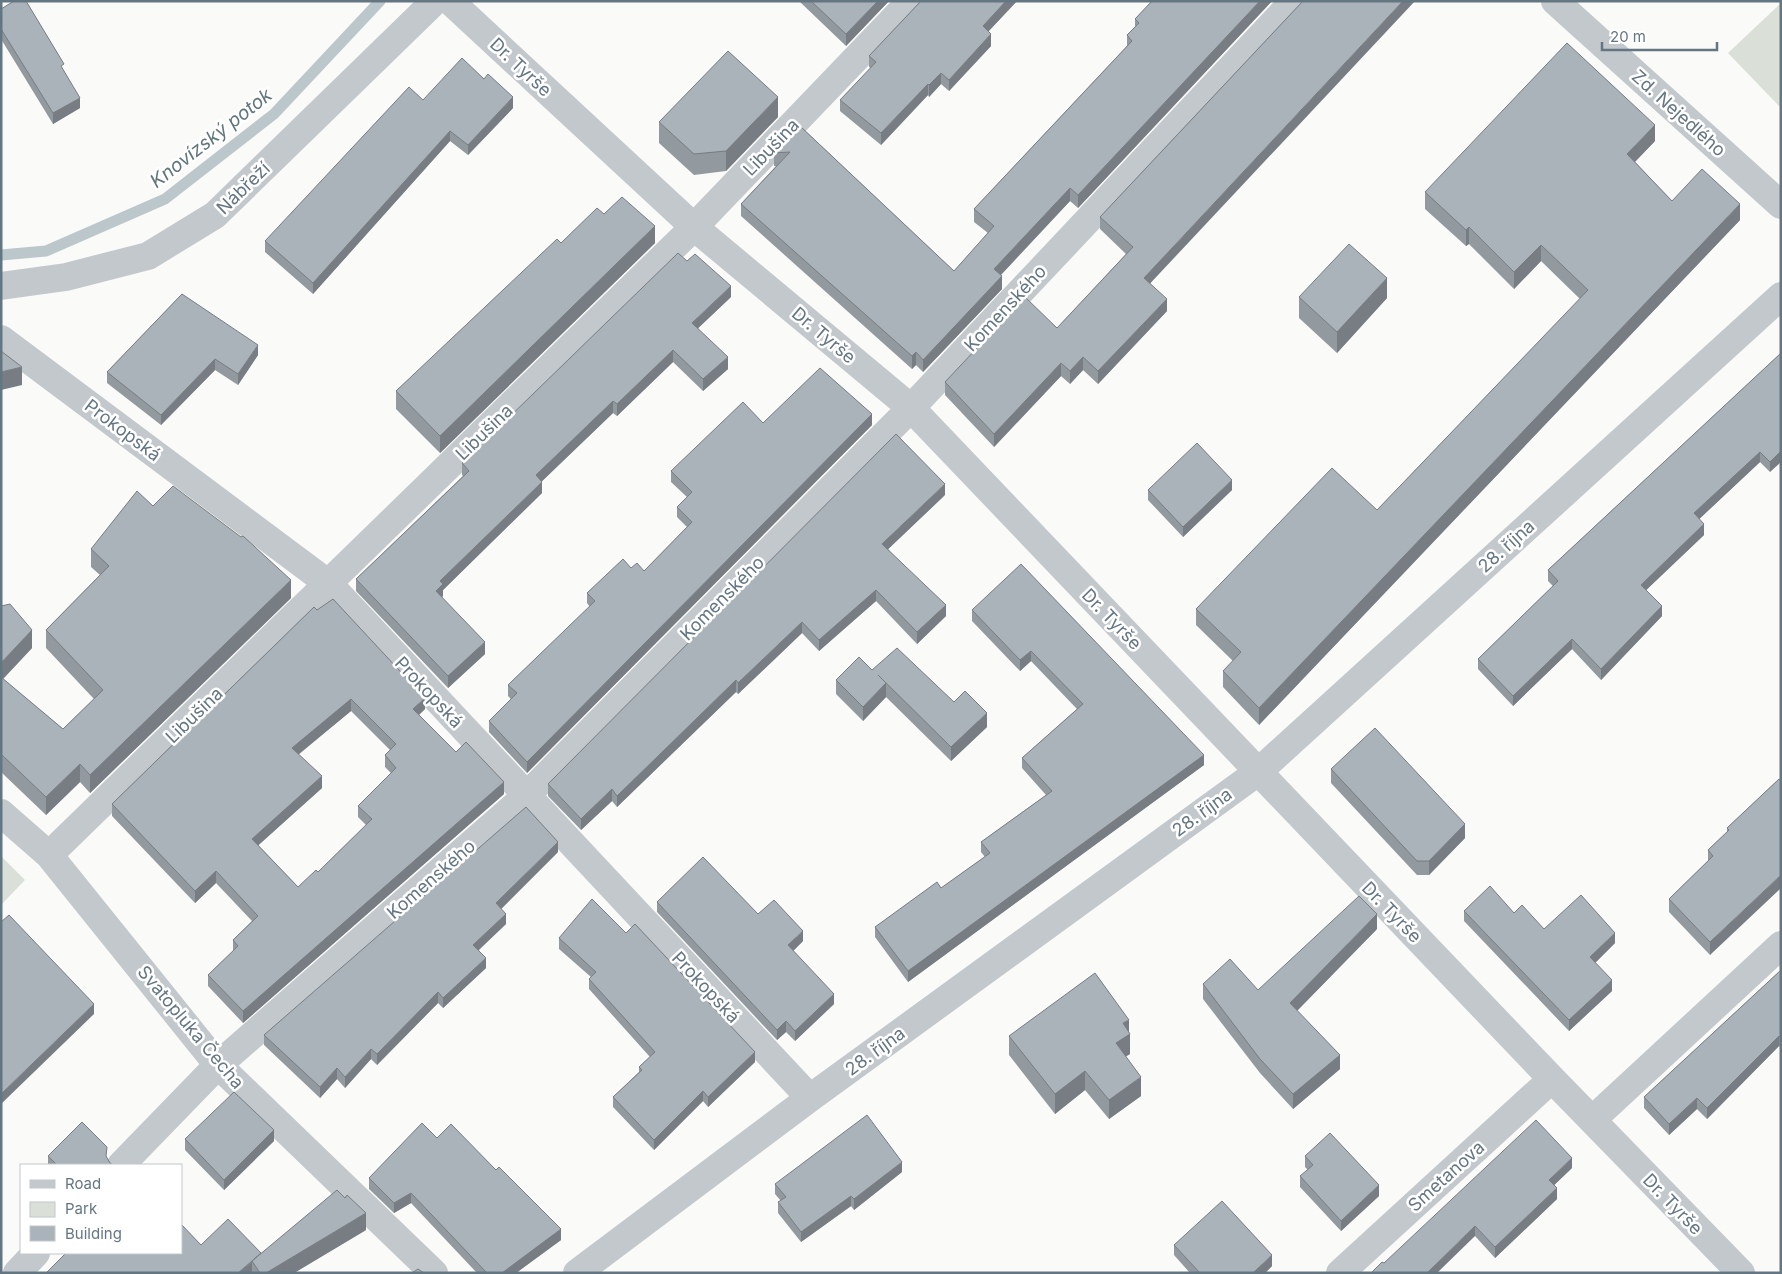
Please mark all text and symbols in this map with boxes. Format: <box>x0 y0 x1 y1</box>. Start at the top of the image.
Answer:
scale bar <box>1602 20 1717 52</box>
text: 20 m <box>1610 27 1646 46</box>
street label: Dr. Tyrše <box>486 33 556 101</box>
street label: Zd. Nejedlého <box>1628 65 1730 161</box>
water label: Knovízský potok <box>146 83 277 193</box>
street label: Libušina <box>739 114 803 180</box>
street label: Nábřeží <box>212 157 274 218</box>
street label: Komenského <box>960 261 1050 355</box>
street label: Dr. Tyrše <box>788 302 860 368</box>
street label: Prokopská <box>81 395 165 465</box>
street label: Libušina <box>451 400 517 464</box>
street label: 28. října <box>1474 515 1538 577</box>
street label: Komenského <box>676 552 768 644</box>
street label: Dr. Tyrše <box>1078 584 1146 654</box>
street label: Prokopská <box>391 652 467 732</box>
street label: Libušina <box>161 683 227 747</box>
street label: 28. října <box>1168 783 1236 841</box>
street label: Komenského <box>383 835 479 923</box>
street label: Dr. Tyrše <box>1358 877 1426 947</box>
street label: Prokopská <box>668 947 744 1027</box>
street label: Svatopluka Čecha <box>133 961 249 1093</box>
street label: 28. října <box>841 1022 909 1080</box>
street label: Smetanova <box>1404 1136 1488 1216</box>
legend <box>20 1164 182 1254</box>
street label: Dr. Tyrše <box>1639 1169 1707 1239</box>
text: Road <box>65 1174 101 1193</box>
text: Park <box>65 1199 98 1218</box>
text: Building <box>65 1224 122 1243</box>

